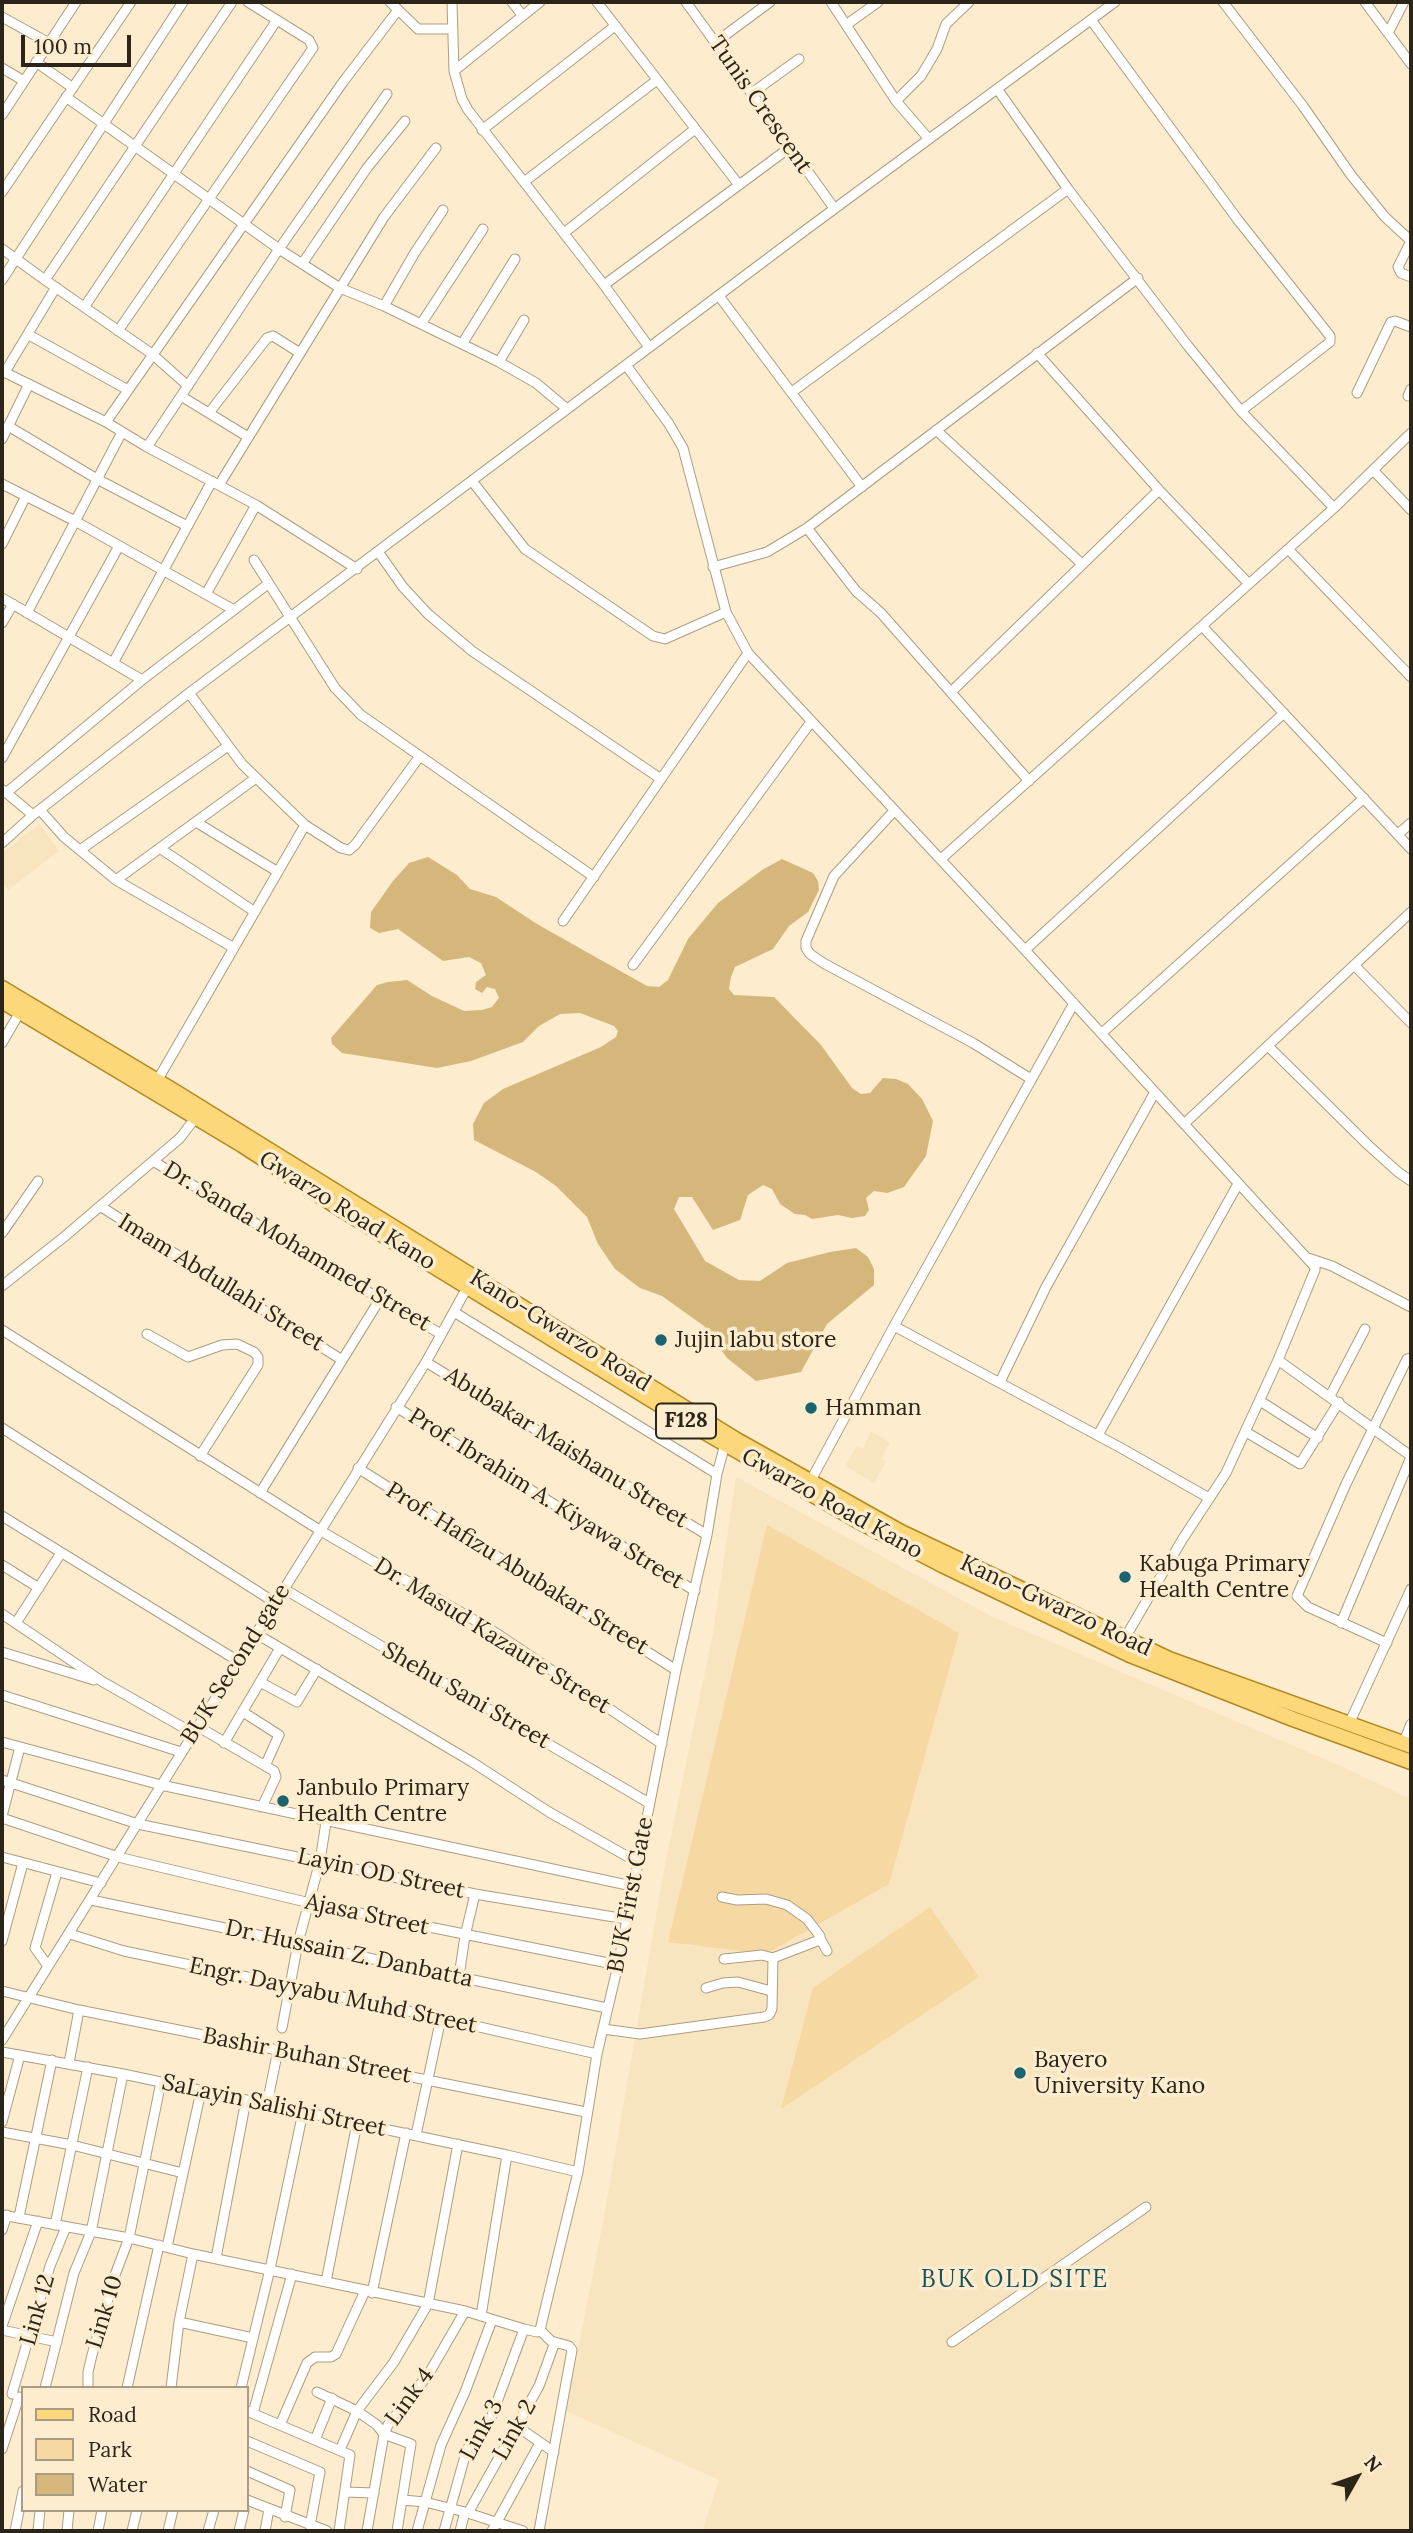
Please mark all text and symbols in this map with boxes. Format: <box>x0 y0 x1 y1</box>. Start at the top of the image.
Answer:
scale bar <box>24 21 135 65</box>
street label: Tunis Crescent <box>702 31 818 179</box>
text: 100 m <box>34 33 92 60</box>
street label: Gwarzo Road Kano <box>254 1146 440 1276</box>
street label: Dr. Sanda Mohammed Street <box>158 1156 436 1338</box>
street label: Imam Abdullahi Street <box>113 1208 329 1358</box>
street label: Kano-Gwarzo Road <box>464 1264 656 1398</box>
place label: Jujin labu store <box>675 1326 836 1354</box>
marker: Jujin labu store <box>653 1332 669 1348</box>
street label: Abubakar Maishanu Street <box>439 1362 693 1534</box>
place label: Hamman <box>825 1394 922 1422</box>
marker: Hamman <box>803 1400 819 1416</box>
street label: Prof. Ibrahim A. Kiyawa Street <box>403 1403 689 1595</box>
road number: F128 <box>656 1404 716 1438</box>
street label: Gwarzo Road Kano <box>737 1443 927 1565</box>
street label: Prof. Hafizu Abubakar Street <box>381 1477 653 1661</box>
street label: Kano-Gwarzo Road <box>956 1549 1156 1663</box>
place label: Kabuga Primary Health Centre <box>1139 1550 1310 1604</box>
street label: Dr. Masud Kazaure Street <box>369 1552 615 1720</box>
marker: Kabuga Primary Health Centre <box>1117 1569 1133 1585</box>
street label: BUK Second gate <box>176 1579 296 1749</box>
street label: Shehu Sani Street <box>377 1637 555 1755</box>
place label: Janbulo Primary Health Centre <box>297 1774 469 1828</box>
marker: Janbulo Primary Health Centre <box>275 1793 291 1809</box>
street label: BUK First Gate <box>602 1815 660 1975</box>
street label: Layin OD Street <box>295 1843 467 1905</box>
street label: Ajasa Street <box>302 1888 432 1942</box>
street label: Dr. Hussain Z. Danbatta <box>223 1914 475 1994</box>
street label: Engr. Dayyabu Muhd Street <box>186 1952 480 2040</box>
street label: Bashir Buhan Street <box>200 2022 414 2090</box>
place label: Bayero University Kano <box>1034 2046 1205 2100</box>
marker: Bayero University Kano <box>1012 2065 1028 2081</box>
street label: SaLayin Salishi Street <box>159 2069 389 2143</box>
district label: BUK OLD SITE <box>922 2266 1108 2294</box>
street label: Link 12 <box>15 2271 61 2349</box>
street label: Link 10 <box>81 2272 129 2352</box>
street label: Link 4 <box>380 2363 440 2431</box>
legend <box>21 2386 248 2512</box>
street label: Link 3 <box>455 2395 509 2465</box>
street label: Link 2 <box>487 2395 543 2465</box>
text: Road <box>88 2401 137 2428</box>
text: Park <box>88 2436 132 2463</box>
north arrow <box>1322 2442 1392 2512</box>
text: N <box>1359 2450 1387 2477</box>
text: Water <box>88 2471 147 2498</box>

